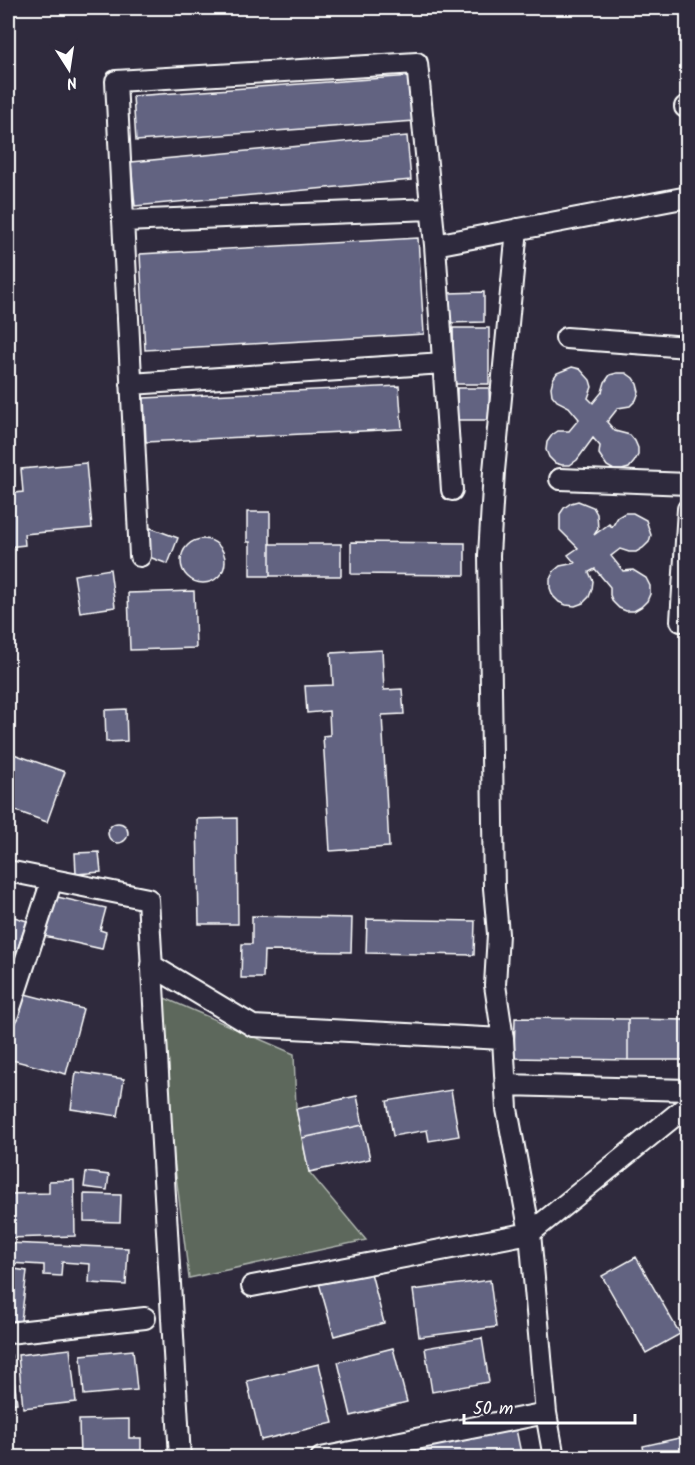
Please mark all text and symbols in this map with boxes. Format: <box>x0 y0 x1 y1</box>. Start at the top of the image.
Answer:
north arrow <box>39 39 99 99</box>
text: N <box>64 69 79 95</box>
scale bar <box>464 1387 635 1425</box>
text: 50 m <box>473 1395 513 1424</box>

